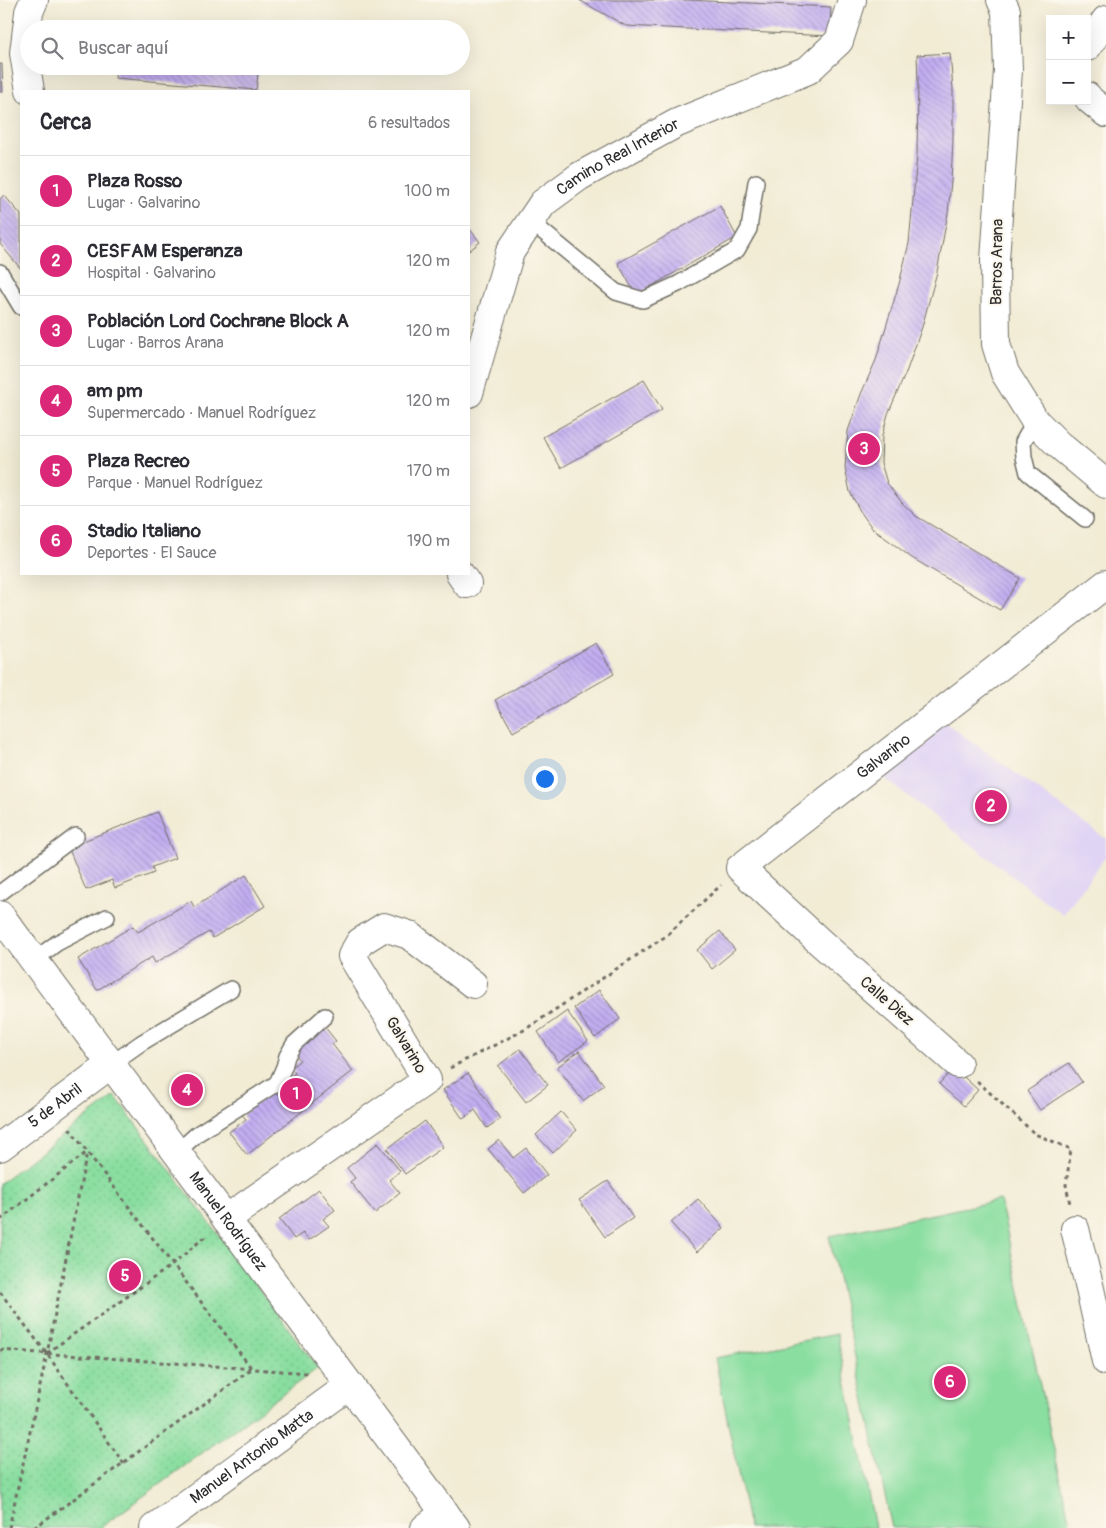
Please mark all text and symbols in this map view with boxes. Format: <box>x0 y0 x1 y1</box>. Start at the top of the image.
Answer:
map controls <box>1046 15 1091 105</box>
button: + <box>1046 15 1091 60</box>
search box <box>20 20 470 75</box>
icon: search <box>38 34 66 62</box>
text: Buscar aquí <box>78 36 169 60</box>
button: − <box>1046 60 1091 105</box>
text: Cerca <box>40 109 91 136</box>
text: 6 resultados <box>368 113 450 133</box>
street label: Camino Real Interior <box>552 114 683 200</box>
text: Plaza Rosso <box>87 169 182 193</box>
text: 1 <box>53 181 59 201</box>
text: 100 m <box>404 181 450 201</box>
text: Lugar · Galvarino <box>87 193 200 213</box>
street label: Barros Arana <box>986 219 1008 305</box>
text: CESFAM Esperanza <box>87 239 243 263</box>
text: 2 <box>52 251 60 271</box>
text: 120 m <box>406 251 450 271</box>
text: Hospital · Galvarino <box>87 263 216 283</box>
text: Población Lord Cochrane Block A <box>87 309 349 333</box>
text: 3 <box>52 321 60 341</box>
text: 120 m <box>406 321 450 341</box>
text: Lugar · Barros Arana <box>87 333 224 353</box>
text: am pm <box>87 379 143 403</box>
text: 4 <box>51 391 61 411</box>
text: 120 m <box>406 391 450 411</box>
text: Supermercado · Manuel Rodríguez <box>87 403 316 423</box>
pin: 3 <box>848 430 880 468</box>
text: Plaza Recreo <box>87 449 190 473</box>
text: 5 <box>52 461 60 481</box>
text: 170 m <box>407 461 450 481</box>
text: Parque · Manuel Rodríguez <box>87 473 263 493</box>
text: Stadio Italiano <box>87 519 201 543</box>
text: 6 <box>51 531 61 551</box>
text: 190 m <box>407 531 450 551</box>
text: Deportes · El Sauce <box>87 543 217 563</box>
street label: Galvarino <box>853 729 915 784</box>
your location <box>532 766 558 792</box>
pin: 2 <box>975 787 1007 825</box>
street label: Calle Diez <box>856 972 918 1030</box>
street label: Galvarino <box>381 1013 431 1077</box>
pin: 4 <box>171 1071 203 1109</box>
pin: 1 <box>280 1075 312 1113</box>
street label: 5 de Abril <box>24 1079 86 1132</box>
street label: Manuel Rodríguez <box>184 1168 272 1275</box>
pin: 5 <box>109 1257 141 1295</box>
pin: 6 <box>934 1363 966 1401</box>
street label: Manuel Antonio Matta <box>186 1405 317 1508</box>

